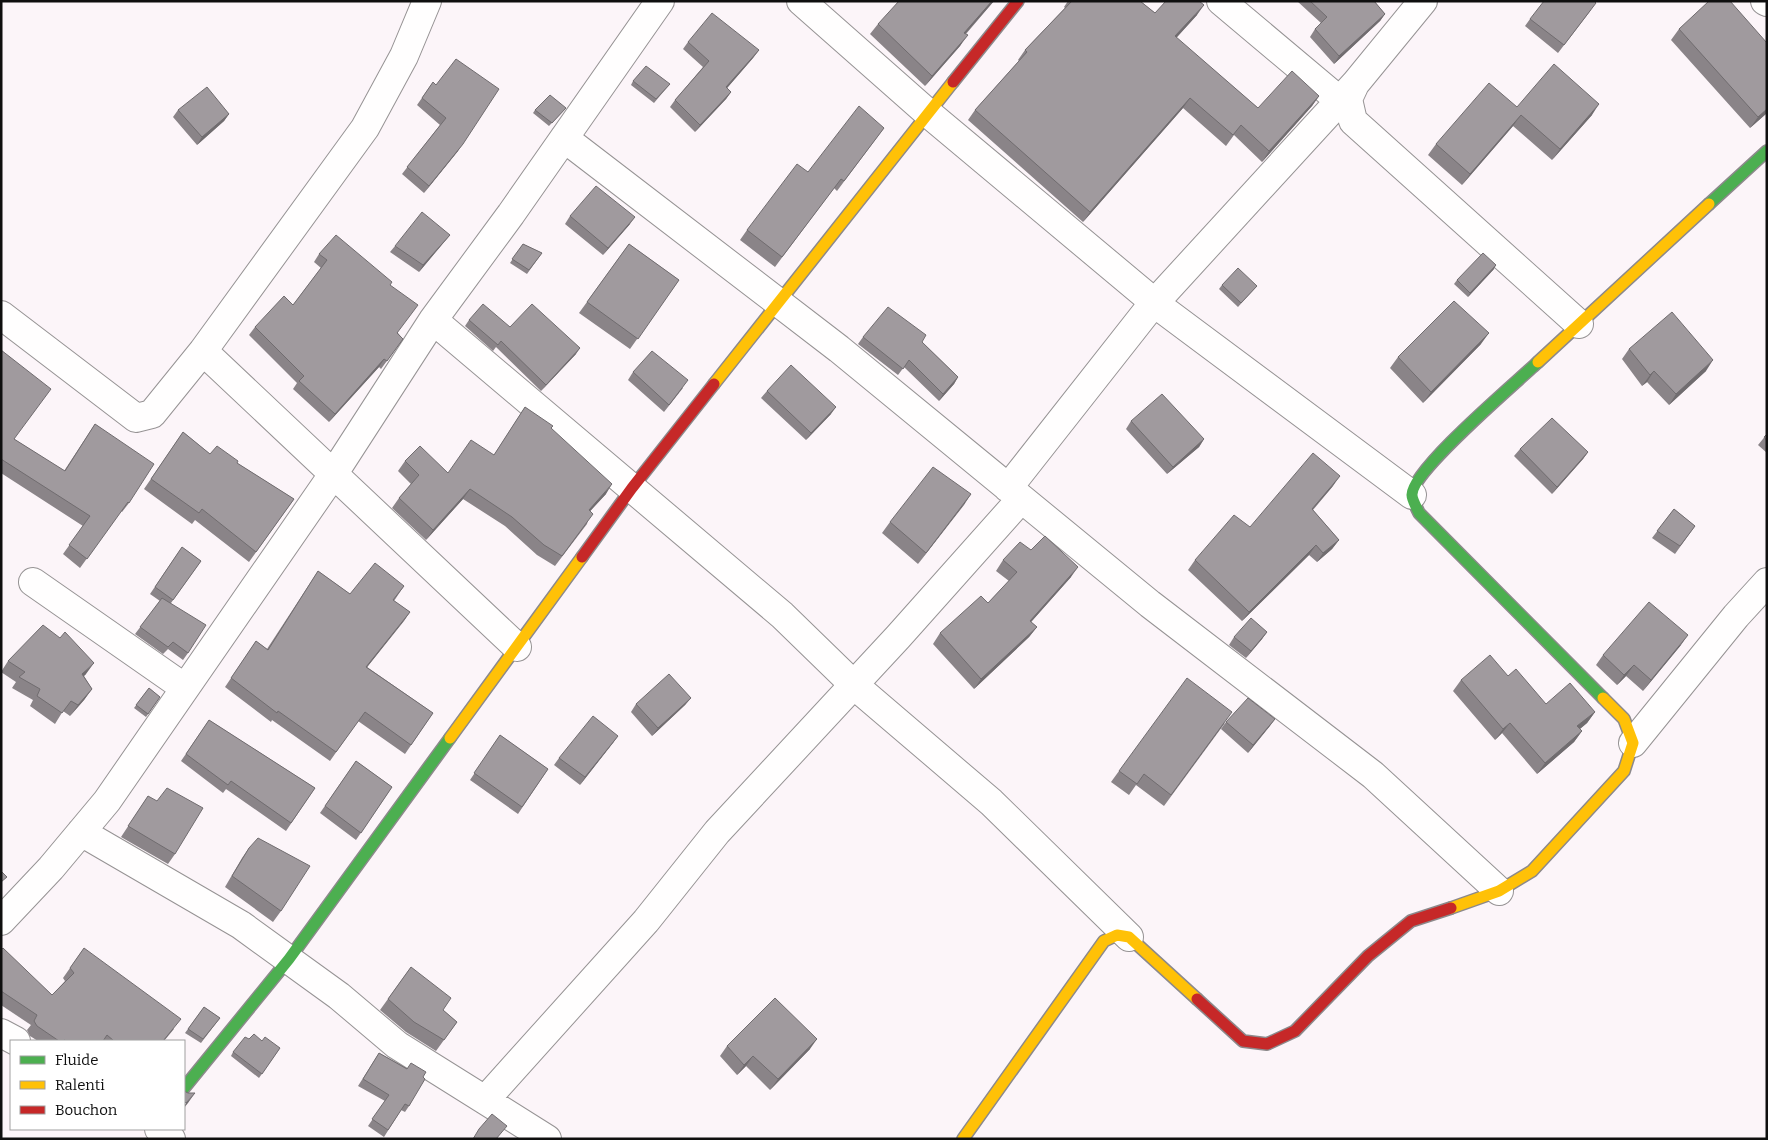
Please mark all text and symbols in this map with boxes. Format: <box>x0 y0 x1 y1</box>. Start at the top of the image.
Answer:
legend <box>10 1040 185 1130</box>
text: Fluide <box>55 1051 98 1069</box>
text: Ralenti <box>55 1076 105 1094</box>
text: Bouchon <box>55 1101 118 1119</box>

